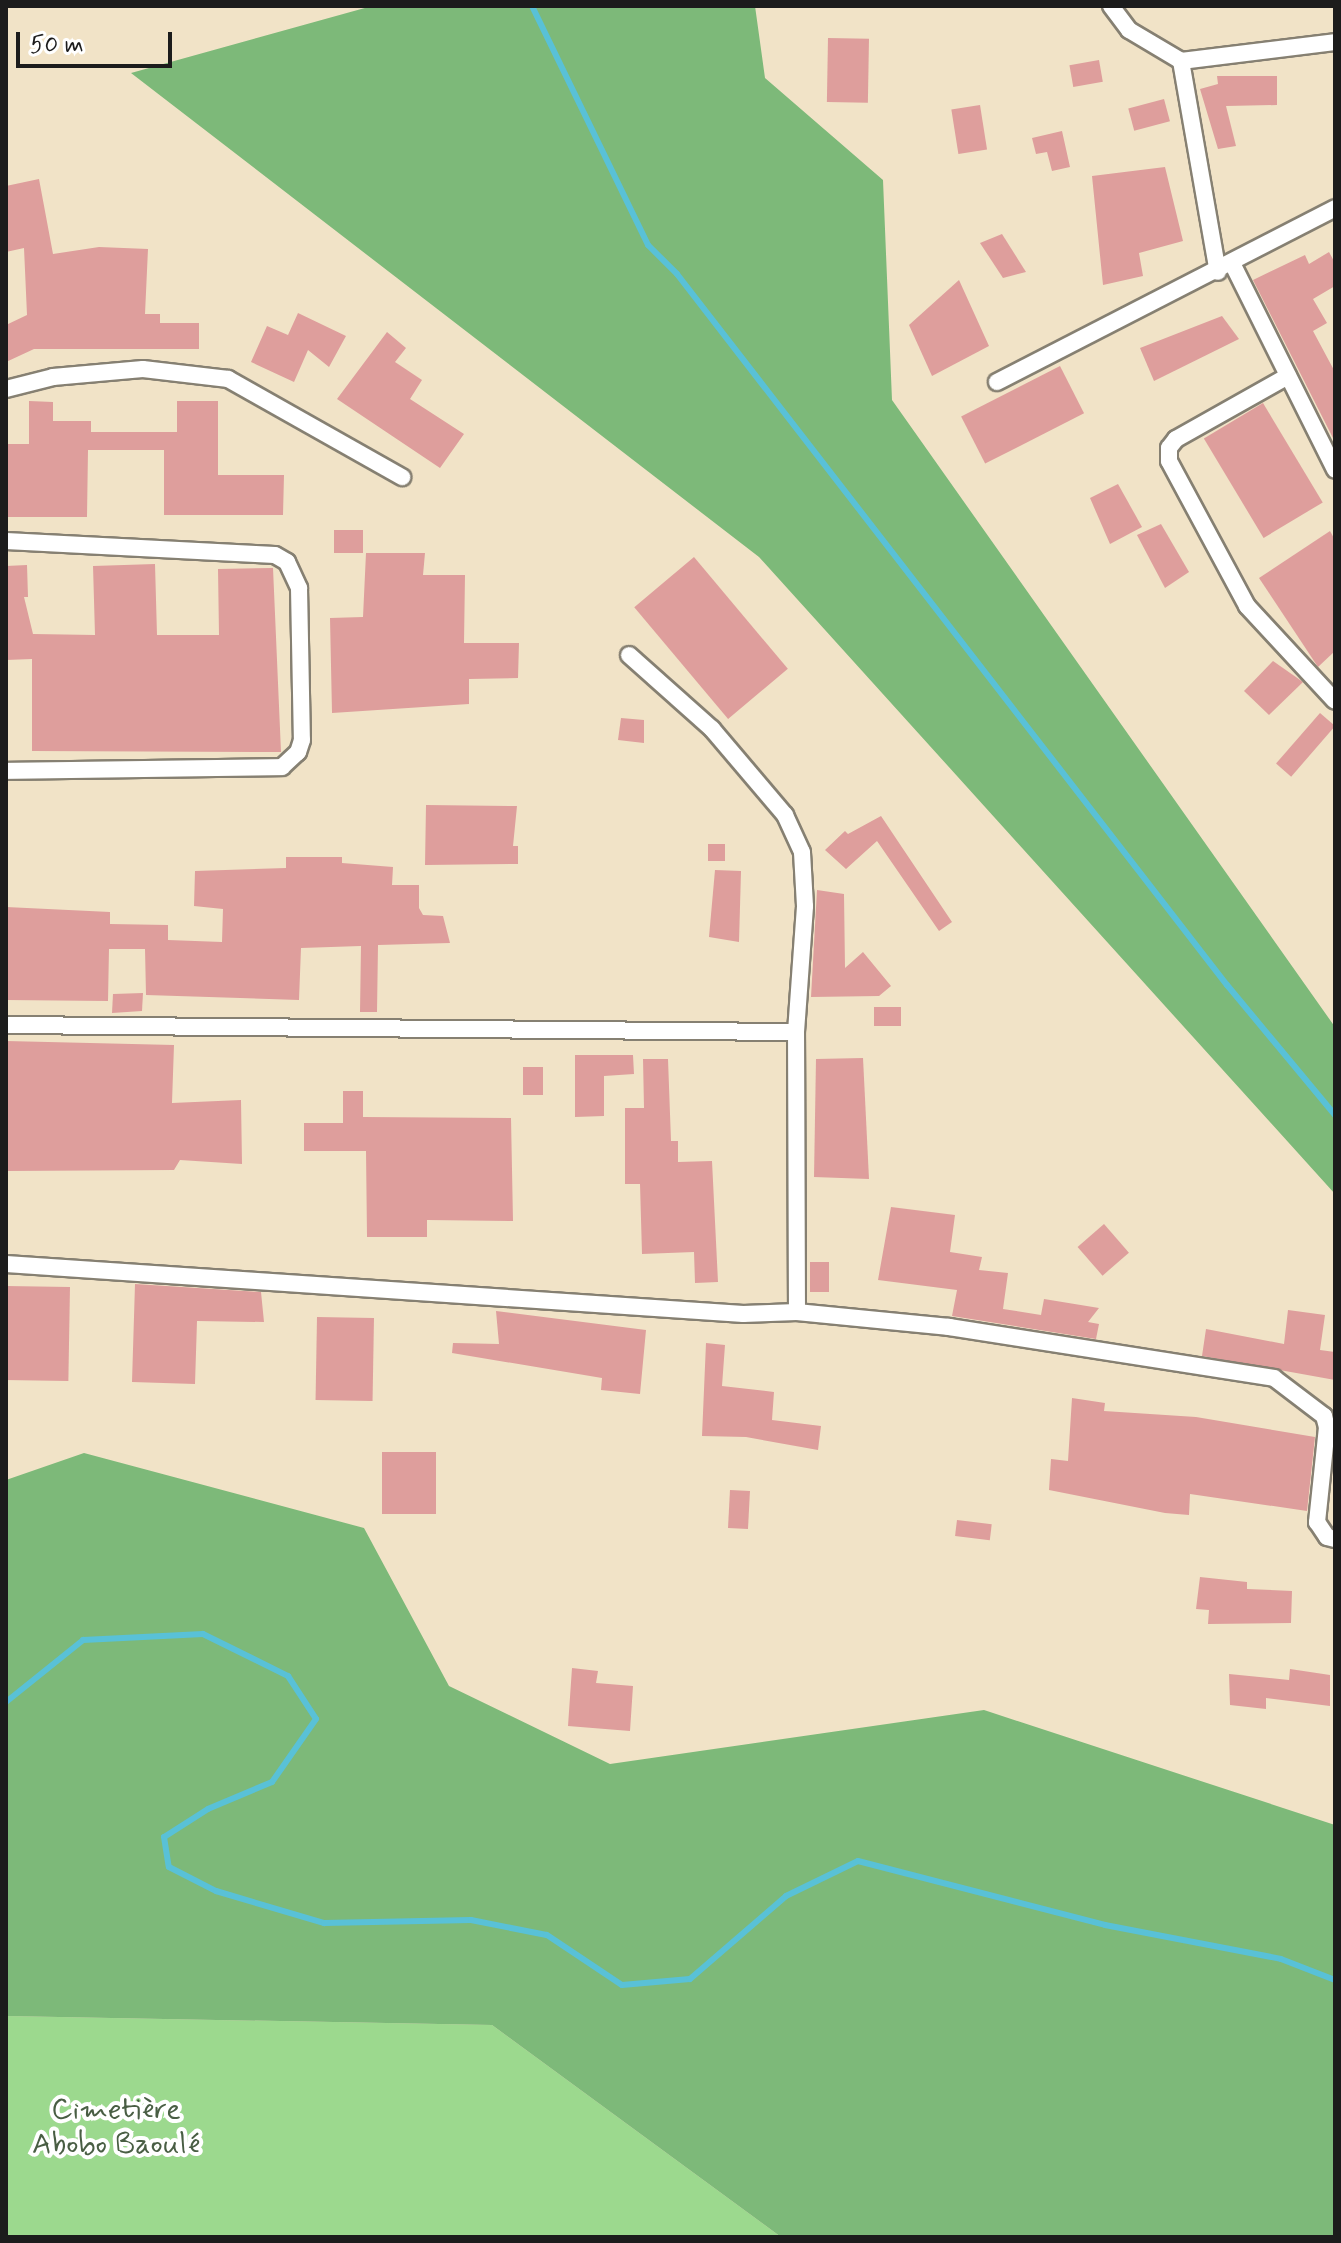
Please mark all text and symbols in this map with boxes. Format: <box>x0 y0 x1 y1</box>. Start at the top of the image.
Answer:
scale bar <box>20 16 176 66</box>
text: 50 m <box>30 30 84 61</box>
park label: Cimetière Abobo Baoulé <box>32 2092 200 2162</box>

